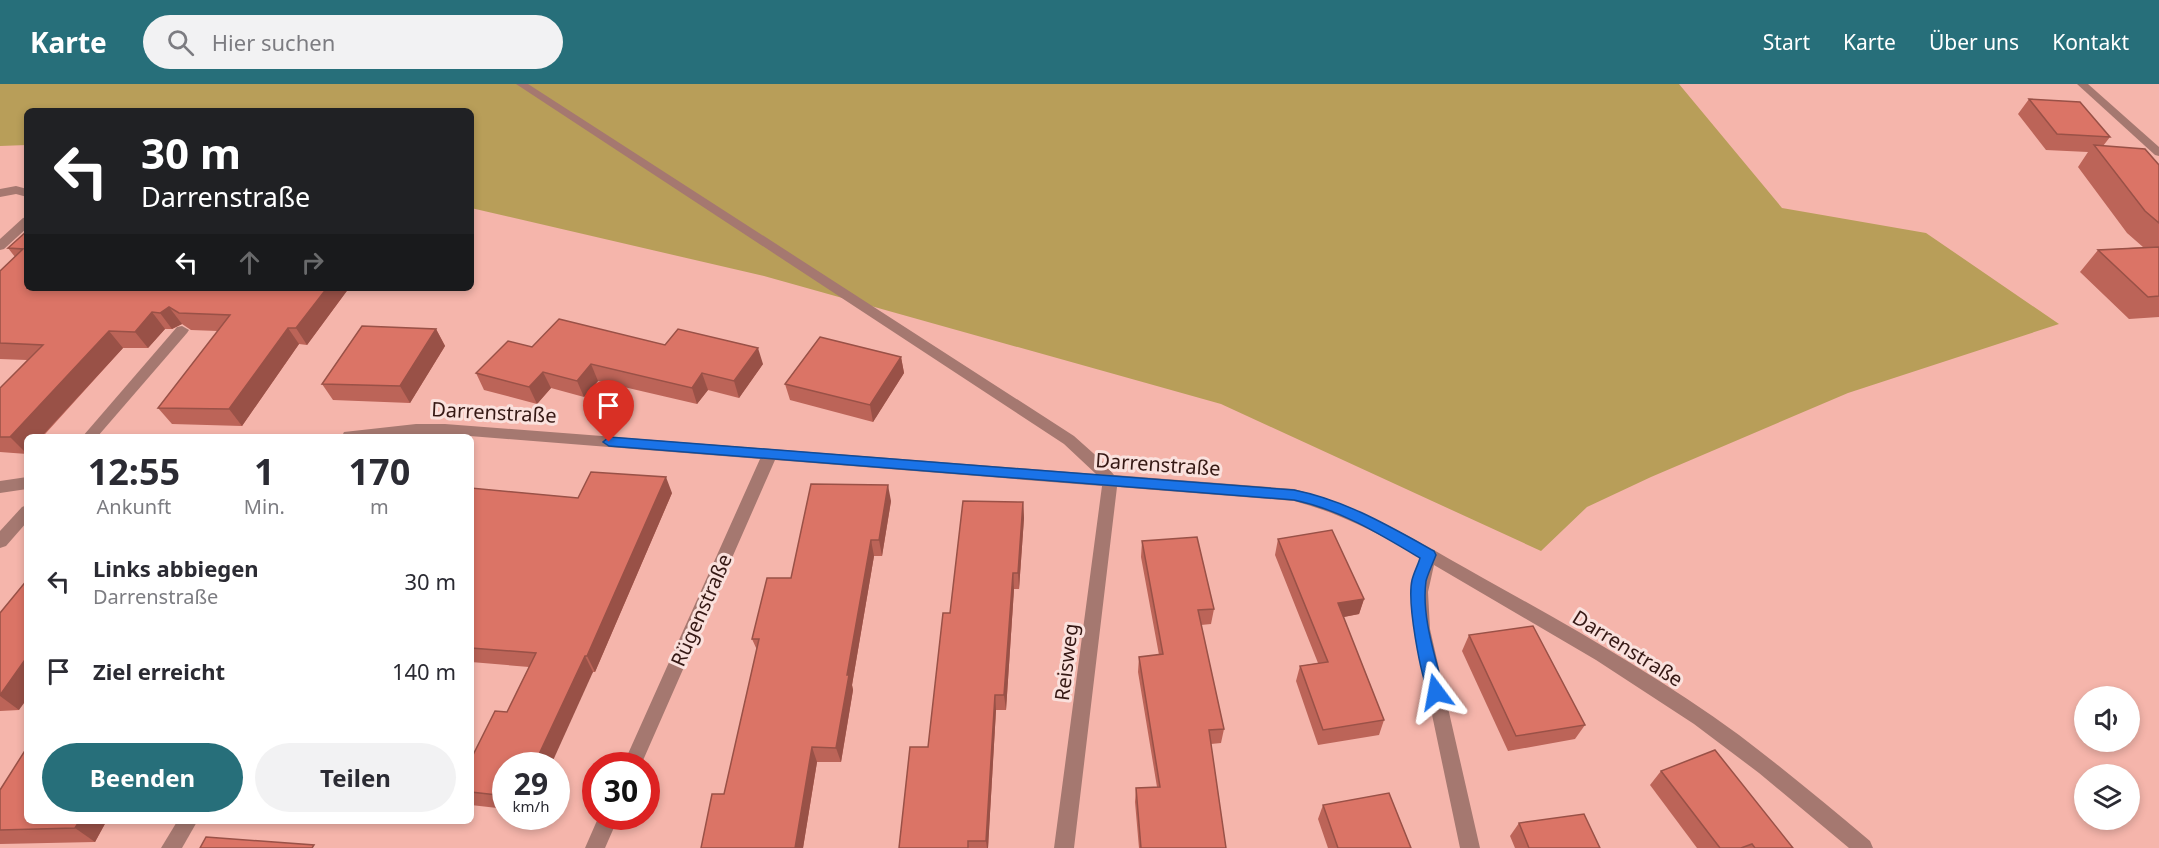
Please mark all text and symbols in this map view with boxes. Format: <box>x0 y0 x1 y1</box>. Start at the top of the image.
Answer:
search box <box>143 15 563 69</box>
text: Karte <box>30 23 107 61</box>
icon: search <box>164 26 197 59</box>
text: Hier suchen <box>212 27 335 57</box>
text: Start <box>1763 28 1810 56</box>
text: Karte <box>1843 28 1896 56</box>
text: Über uns <box>1929 28 2019 56</box>
text: Kontakt <box>2052 28 2129 56</box>
text: 30 m <box>141 124 241 181</box>
icon: left <box>42 132 120 210</box>
text: Darrenstraße <box>141 178 310 215</box>
icon: left <box>170 246 203 279</box>
icon: ahead <box>233 246 266 279</box>
icon: right <box>296 246 329 279</box>
pin <box>583 380 634 442</box>
icon: arrive <box>592 389 625 422</box>
street label: Darrenstraße <box>431 395 557 429</box>
street label: Darrenstraße <box>1095 446 1221 482</box>
text: 12:55 <box>88 447 180 496</box>
text: 1 <box>254 447 275 496</box>
text: 170 <box>349 447 410 496</box>
text: Ankunft <box>97 493 171 520</box>
text: Min. <box>244 493 285 520</box>
text: m <box>370 493 389 520</box>
street label: Rügenstraße <box>664 549 738 671</box>
text: Links abbiegen <box>93 553 259 583</box>
icon: left <box>42 565 75 598</box>
text: 30 m <box>405 566 456 596</box>
text: Darrenstraße <box>93 583 218 610</box>
street label: Darrenstraße <box>1568 603 1688 693</box>
street label: Reisweg <box>1048 622 1084 702</box>
icon: arrive <box>42 655 75 688</box>
text: Ziel erreicht <box>93 656 225 686</box>
text: 140 m <box>392 656 456 686</box>
position arrow <box>1404 660 1468 724</box>
map controls <box>2074 686 2140 830</box>
button: sound <box>2074 686 2140 752</box>
button: Beenden <box>42 743 243 812</box>
button: Teilen <box>255 743 456 812</box>
speed limit sign: 30 <box>582 752 660 830</box>
text: 29 <box>514 763 548 804</box>
button: layers <box>2074 764 2140 830</box>
text: km/h <box>513 796 549 816</box>

